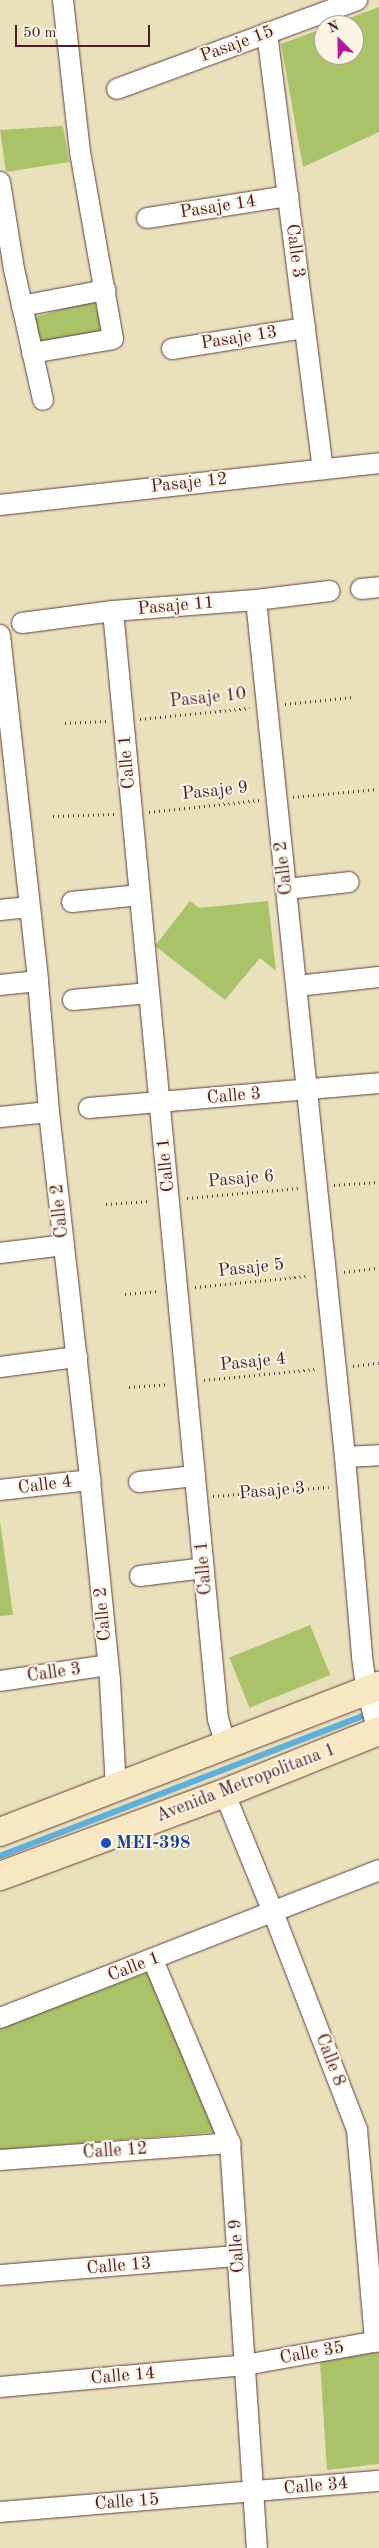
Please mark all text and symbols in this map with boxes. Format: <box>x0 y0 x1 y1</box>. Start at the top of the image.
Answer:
scale bar <box>18 15 152 47</box>
north arrow <box>314 15 364 65</box>
text: N <box>326 19 341 36</box>
street label: Pasaje 15 <box>197 21 277 67</box>
text: 50 m <box>23 26 57 41</box>
street label: Pasaje 14 <box>178 190 258 224</box>
street label: Calle 3 <box>281 223 309 279</box>
street label: Pasaje 13 <box>199 321 279 355</box>
street label: Pasaje 12 <box>150 468 228 498</box>
street label: Pasaje 11 <box>137 592 215 620</box>
street label: Pasaje 10 <box>169 683 247 713</box>
street label: Calle 1 <box>114 734 140 790</box>
street label: Pasaje 9 <box>181 777 249 805</box>
street label: Calle 2 <box>270 840 298 896</box>
street label: Calle 3 <box>206 1083 262 1109</box>
street label: Calle 1 <box>152 1137 180 1193</box>
street label: Pasaje 6 <box>207 1165 275 1193</box>
street label: Calle 2 <box>46 1183 74 1239</box>
street label: Pasaje 5 <box>217 1254 285 1282</box>
street label: Pasaje 4 <box>219 1348 287 1376</box>
street label: Calle 4 <box>17 1471 73 1499</box>
street label: Pasaje 3 <box>238 1477 306 1505</box>
street label: Calle 1 <box>191 1540 217 1596</box>
street label: Calle 2 <box>90 1586 116 1642</box>
street label: Calle 3 <box>26 1659 82 1687</box>
street label: Avenida Metropolitana 1 <box>153 1739 339 1827</box>
place label: MEI-398 <box>116 1832 190 1854</box>
marker: MEI-398 <box>100 1837 112 1849</box>
street label: Calle 1 <box>105 1947 163 1987</box>
street label: Calle 8 <box>310 2031 350 2089</box>
street label: Calle 12 <box>82 2138 148 2164</box>
street label: Calle 9 <box>224 2218 250 2274</box>
street label: Calle 13 <box>86 2252 152 2280</box>
street label: Calle 35 <box>278 2337 346 2369</box>
street label: Calle 14 <box>90 2362 156 2390</box>
street label: Calle 34 <box>283 2472 349 2500</box>
street label: Calle 15 <box>94 2489 160 2515</box>

